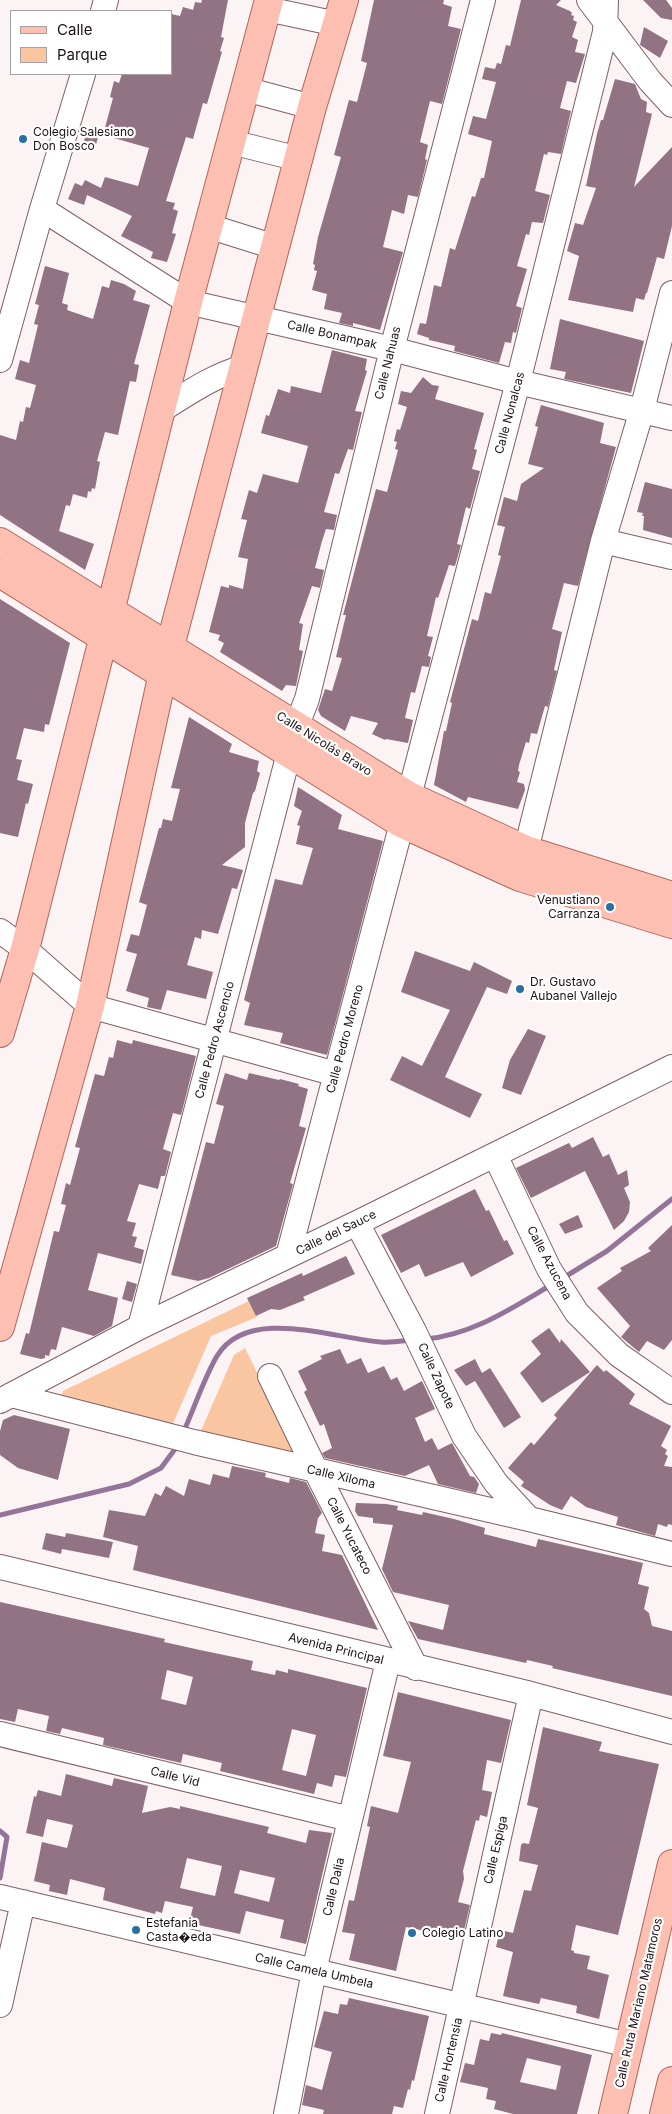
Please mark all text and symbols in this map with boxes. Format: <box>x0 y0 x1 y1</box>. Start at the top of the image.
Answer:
legend <box>10 10 172 75</box>
text: Calle <box>57 20 92 39</box>
text: Parque <box>57 45 107 64</box>
place label: Colegio Salesiano Don Bosco <box>33 125 134 153</box>
marker: Colegio Salesiano Don Bosco <box>17 133 29 145</box>
street label: Calle Bonampak <box>286 318 378 352</box>
street label: Calle Nahuas <box>372 325 404 401</box>
street label: Calle Nonalcas <box>492 370 528 456</box>
street label: Calle Nicolás Bravo <box>274 709 374 779</box>
place label: Venustiano Carranza <box>537 893 600 921</box>
marker: Venustiano Carranza <box>604 901 616 913</box>
place label: Dr. Gustavo Aubanel Vallejo <box>530 975 617 1003</box>
street label: Calle Pedro Ascencio <box>192 980 238 1100</box>
street label: Calle Pedro Moreno <box>324 983 366 1095</box>
marker: Dr. Gustavo Aubanel Vallejo <box>514 983 526 995</box>
street label: Calle del Sauce <box>293 1207 379 1259</box>
street label: Calle Azucena <box>524 1224 574 1302</box>
street label: Calle Zapote <box>414 1341 458 1411</box>
street label: Calle Xiloma <box>305 1462 377 1492</box>
street label: Calle Yucateco <box>323 1495 375 1577</box>
street label: Avenida Principal <box>287 1630 385 1668</box>
street label: Calle Vid <box>149 1764 201 1790</box>
street label: Calle Espiga <box>481 1814 511 1886</box>
street label: Calle Dalia <box>320 1856 348 1918</box>
place label: Estefania Casta�eda <box>146 1916 212 1944</box>
street label: Calle Ruta Mariano Matamoros <box>612 1917 666 2089</box>
marker: Estefania Casta�eda <box>130 1924 142 1936</box>
place label: Colegio Latino <box>422 1926 503 1940</box>
marker: Colegio Latino <box>406 1927 418 1939</box>
street label: Calle Camela Umbela <box>253 1950 375 1992</box>
street label: Calle Hortensia <box>432 2016 466 2104</box>

